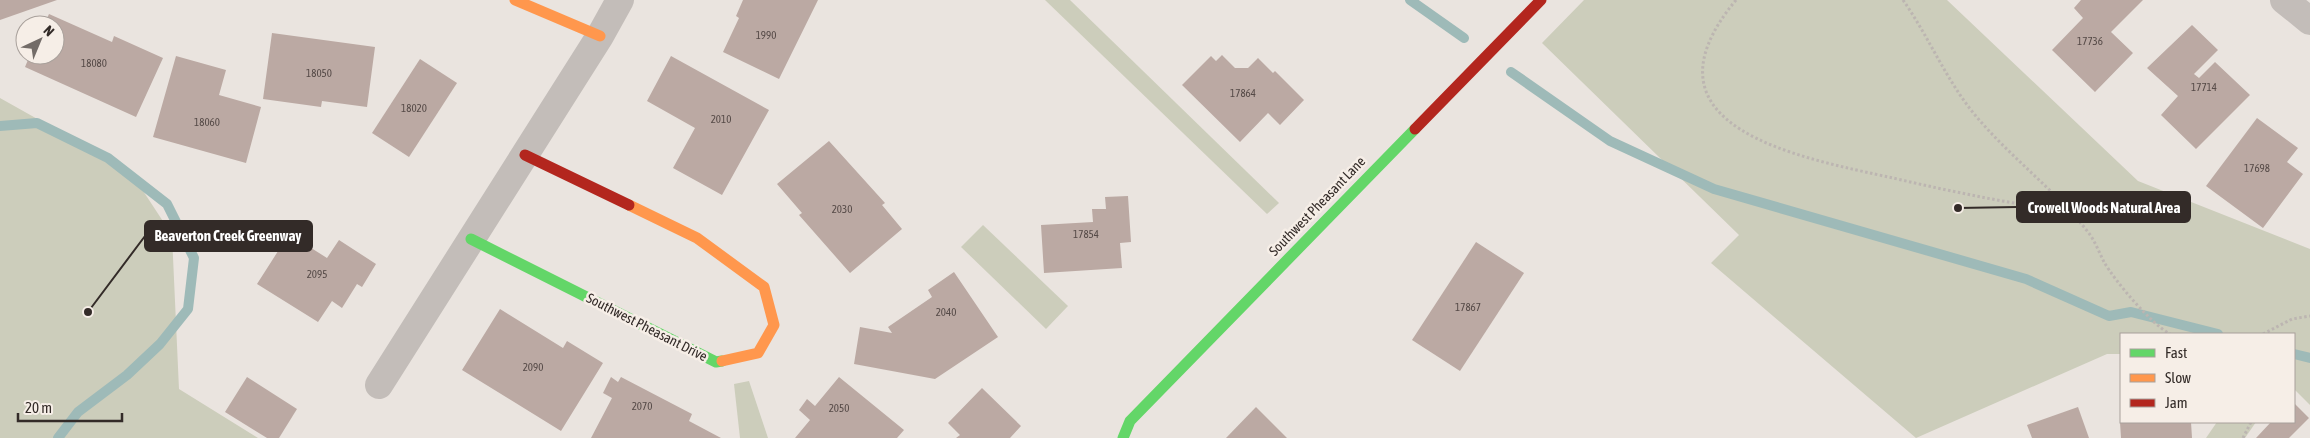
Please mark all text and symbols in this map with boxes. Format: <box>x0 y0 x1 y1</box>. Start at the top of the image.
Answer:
north arrow <box>15 15 65 65</box>
text: N <box>41 22 58 39</box>
house number: 1990 <box>756 29 776 41</box>
house number: 17736 <box>2077 35 2103 47</box>
house number: 18080 <box>81 57 107 69</box>
house number: 18050 <box>306 67 332 79</box>
house number: 17714 <box>2191 81 2217 93</box>
house number: 17864 <box>1230 87 1256 99</box>
house number: 18020 <box>401 102 427 114</box>
house number: 2010 <box>711 113 731 125</box>
house number: 18060 <box>194 116 220 128</box>
street label: Southwest Pheasant Lane <box>1266 153 1368 259</box>
house number: 17698 <box>2244 162 2270 174</box>
callout: Crowell Woods Natural Area <box>2017 192 2190 222</box>
text: Crowell Woods Natural Area <box>2028 199 2180 216</box>
house number: 2030 <box>832 203 852 215</box>
callout: Beaverton Creek Greenway <box>145 221 312 251</box>
text: Beaverton Creek Greenway <box>154 227 302 244</box>
house number: 17854 <box>1073 228 1099 240</box>
house number: 2095 <box>307 268 327 280</box>
street label: Southwest Pheasant Drive <box>584 290 710 364</box>
house number: 17867 <box>1455 301 1481 313</box>
house number: 2040 <box>936 306 956 318</box>
legend <box>2120 333 2295 423</box>
text: Fast <box>2165 344 2187 361</box>
house number: 2090 <box>523 361 543 373</box>
text: Slow <box>2165 369 2191 386</box>
scale bar <box>18 390 121 422</box>
text: Jam <box>2165 394 2188 411</box>
text: 20 m <box>25 399 52 416</box>
house number: 2070 <box>632 400 652 412</box>
house number: 2050 <box>829 402 849 414</box>

